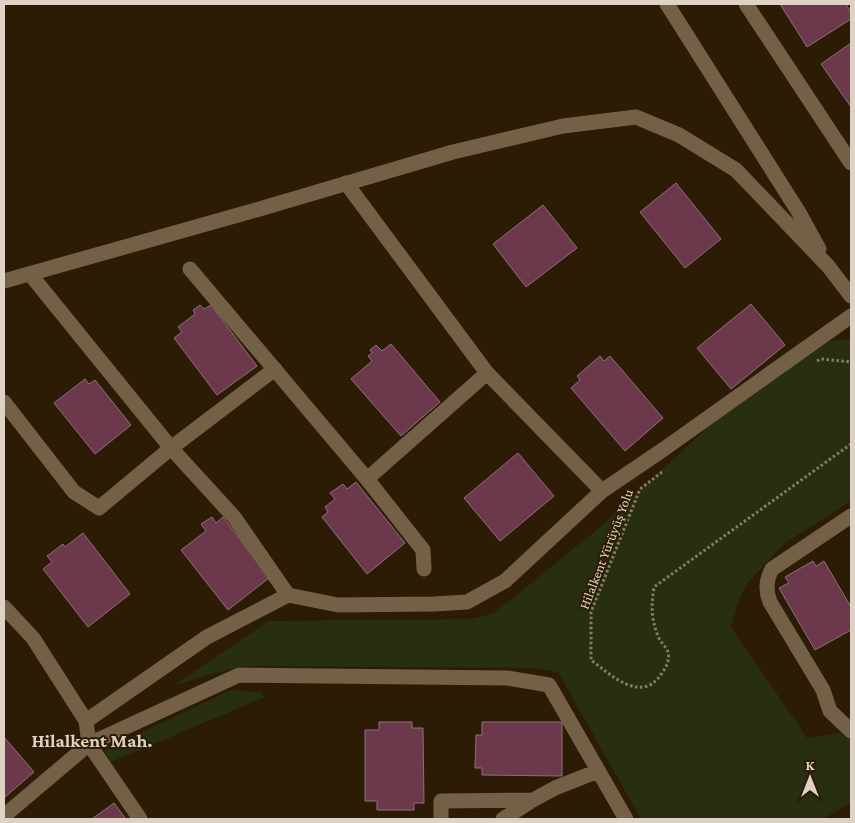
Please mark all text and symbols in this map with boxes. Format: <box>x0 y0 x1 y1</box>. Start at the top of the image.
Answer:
street label: Hilalkent Yürüyüş Yolu <box>576 486 636 611</box>
district label: Hilalkent Mah. <box>31 730 153 751</box>
north arrow <box>785 753 835 803</box>
text: K <box>806 757 816 773</box>

